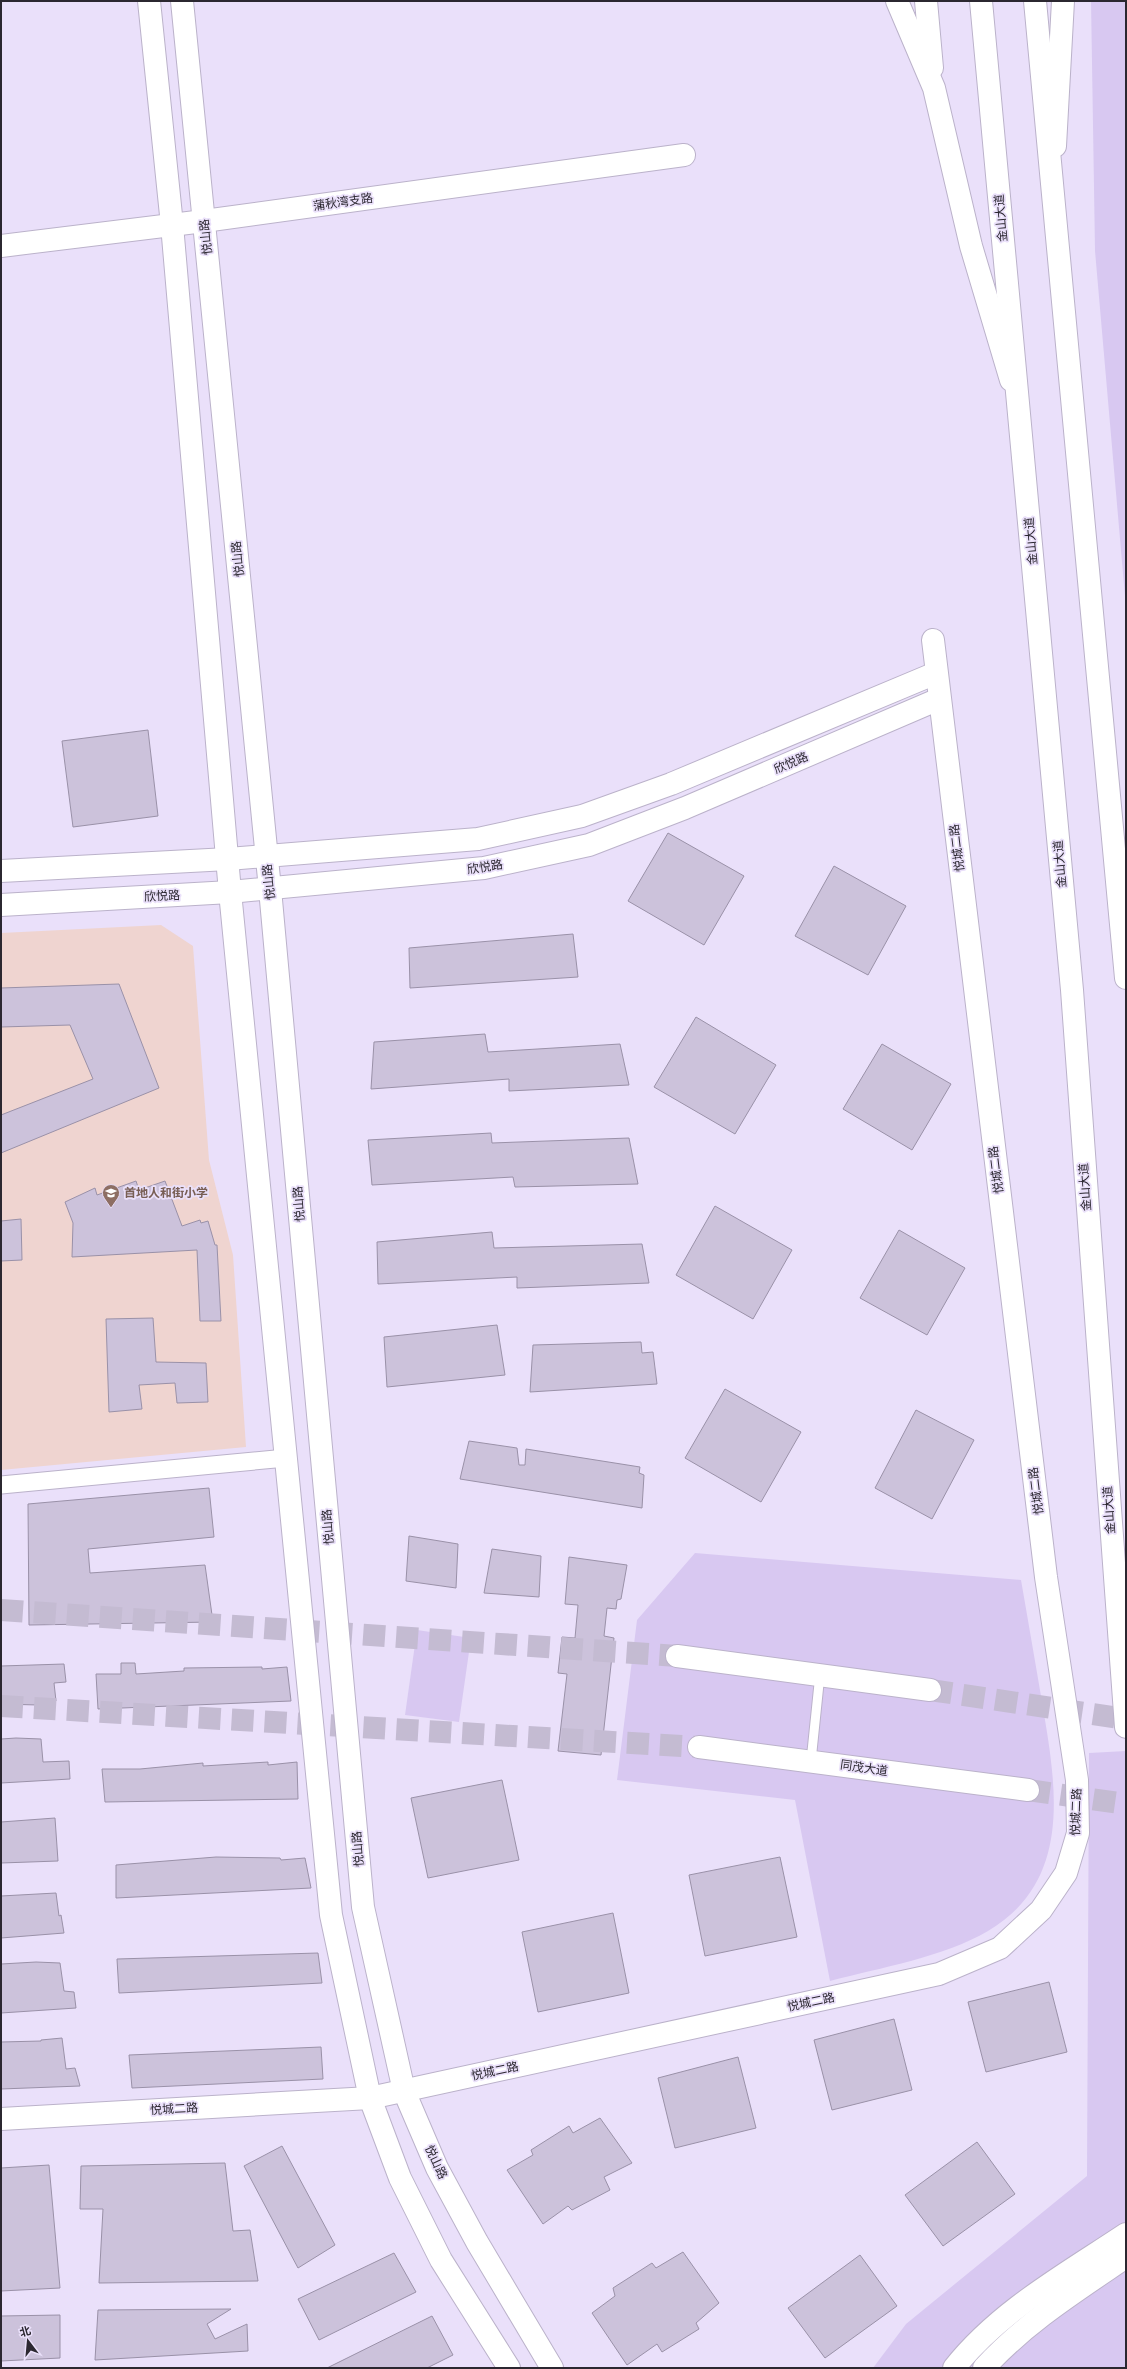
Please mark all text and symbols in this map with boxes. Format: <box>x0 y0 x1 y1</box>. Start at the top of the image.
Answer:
street label: 蒲秋湾支路 <box>312 191 374 213</box>
street label: 金山大道 <box>992 193 1010 243</box>
street label: 悦山路 <box>197 218 215 256</box>
street label: 金山大道 <box>1022 516 1040 566</box>
street label: 悦山路 <box>229 540 247 578</box>
street label: 欣悦路 <box>772 750 810 776</box>
street label: 悦城二路 <box>947 823 967 873</box>
street label: 金山大道 <box>1051 839 1069 889</box>
street label: 欣悦路 <box>466 857 504 877</box>
street label: 悦山路 <box>260 863 278 901</box>
street label: 欣悦路 <box>144 888 180 904</box>
street label: 悦城二路 <box>986 1145 1006 1195</box>
street label: 金山大道 <box>1076 1163 1094 1211</box>
school or university icon: 首地人和街小学 <box>101 1183 121 1208</box>
street label: 悦山路 <box>290 1185 308 1223</box>
place label: 首地人和街小学 <box>124 1186 208 1200</box>
street label: 悦城二路 <box>1026 1466 1046 1516</box>
street label: 金山大道 <box>1100 1486 1118 1534</box>
street label: 悦山路 <box>319 1508 337 1546</box>
street label: 同茂大道 <box>839 1758 889 1778</box>
street label: 悦城二路 <box>1068 1788 1084 1836</box>
street label: 悦山路 <box>349 1830 367 1868</box>
street label: 悦城二路 <box>786 1990 836 2014</box>
street label: 悦城二路 <box>470 2059 520 2083</box>
street label: 悦城二路 <box>150 2101 198 2117</box>
street label: 悦山路 <box>422 2143 450 2181</box>
north arrow <box>8 2321 48 2361</box>
text: 北 <box>18 2324 32 2340</box>

